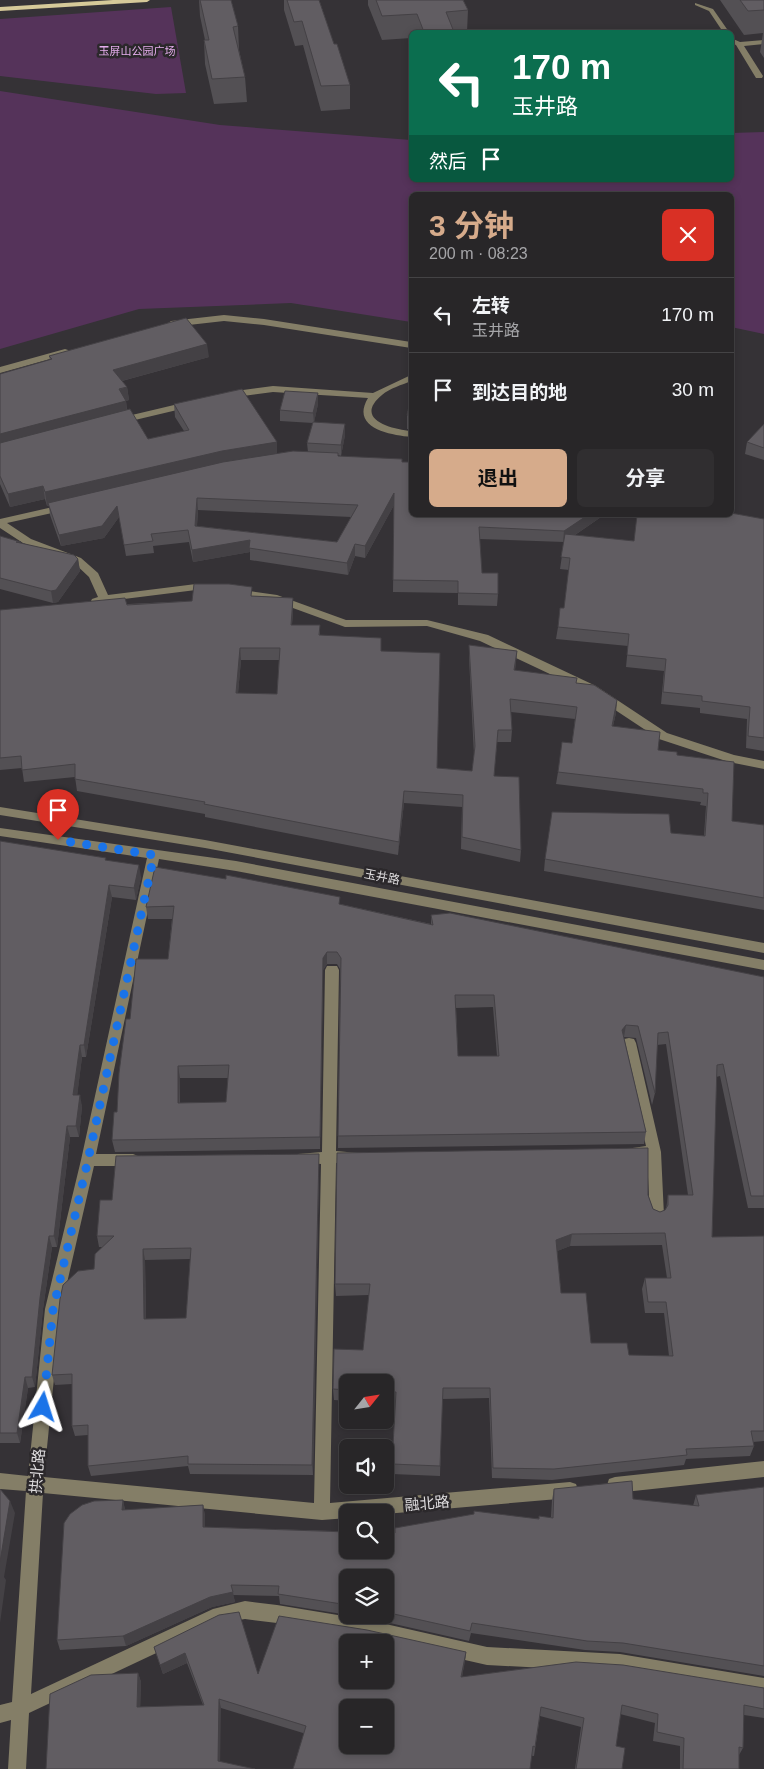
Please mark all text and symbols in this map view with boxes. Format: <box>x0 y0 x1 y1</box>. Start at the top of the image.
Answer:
park label: 玉屏山公园广场 <box>99 45 176 57</box>
text: 170 m <box>512 47 611 86</box>
icon: left <box>429 50 494 115</box>
text: 玉井路 <box>512 94 578 119</box>
icon: arrive <box>477 145 505 173</box>
text: 然后 <box>429 151 467 172</box>
text: 3 分钟 <box>429 209 514 242</box>
button: close <box>662 209 714 261</box>
text: 200 m · 08:23 <box>429 245 528 262</box>
text: 左转 <box>472 295 510 316</box>
icon: left <box>429 301 457 329</box>
text: 170 m <box>661 304 714 325</box>
text: 玉井路 <box>472 322 520 339</box>
icon: arrive <box>429 376 457 404</box>
text: 30 m <box>672 379 714 400</box>
text: 到达目的地 <box>472 382 567 403</box>
button: 退出 <box>429 449 567 507</box>
button: 分享 <box>577 449 714 507</box>
pin <box>37 789 79 840</box>
icon: arrive <box>44 796 72 824</box>
street label: 玉井路 <box>363 867 401 887</box>
north arrow <box>339 1374 394 1429</box>
map controls <box>339 1374 394 1754</box>
position arrow <box>16 1380 68 1432</box>
button: sound <box>339 1439 394 1494</box>
street label: 拱北路 <box>27 1448 47 1494</box>
street label: 融北路 <box>404 1493 450 1513</box>
button: search <box>339 1504 394 1559</box>
button: layers <box>339 1569 394 1624</box>
button: + <box>339 1634 394 1689</box>
button: − <box>339 1699 394 1754</box>

